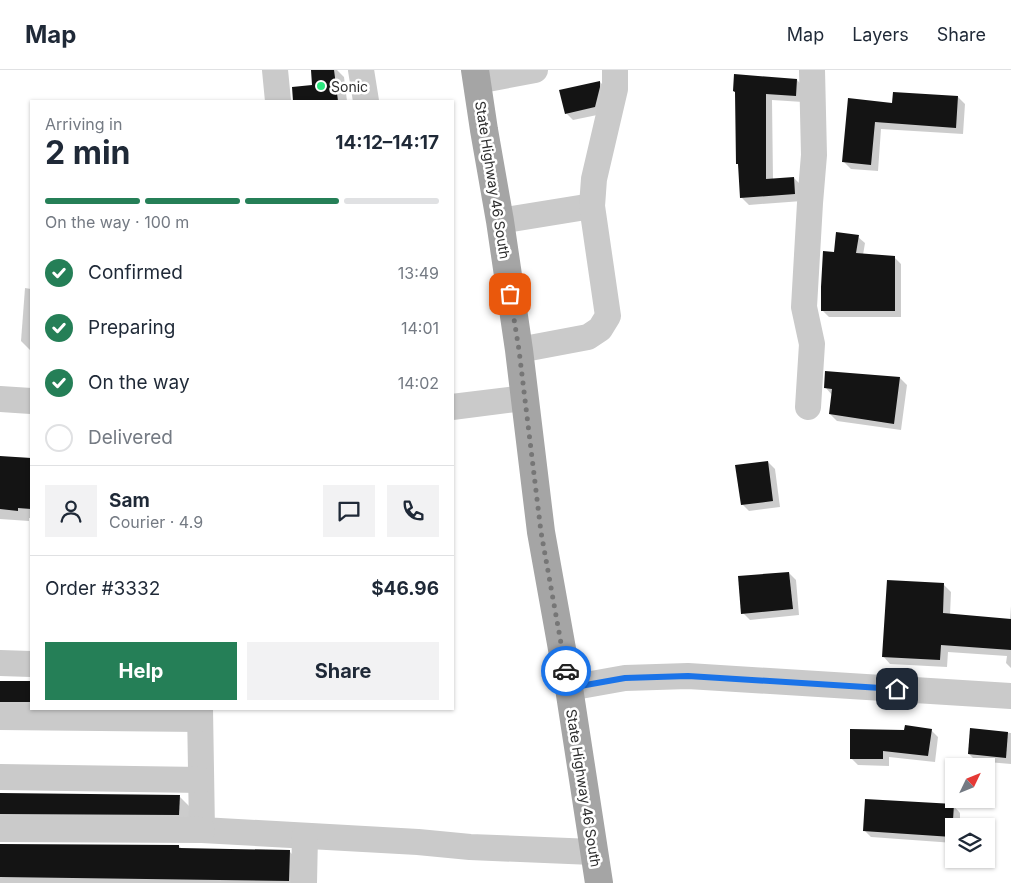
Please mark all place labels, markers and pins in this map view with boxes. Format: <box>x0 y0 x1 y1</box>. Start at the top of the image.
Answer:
place label: Sonic <box>331 78 368 95</box>
marker: Sonic <box>315 80 327 92</box>
pin <box>489 273 531 315</box>
pin <box>876 668 918 710</box>

